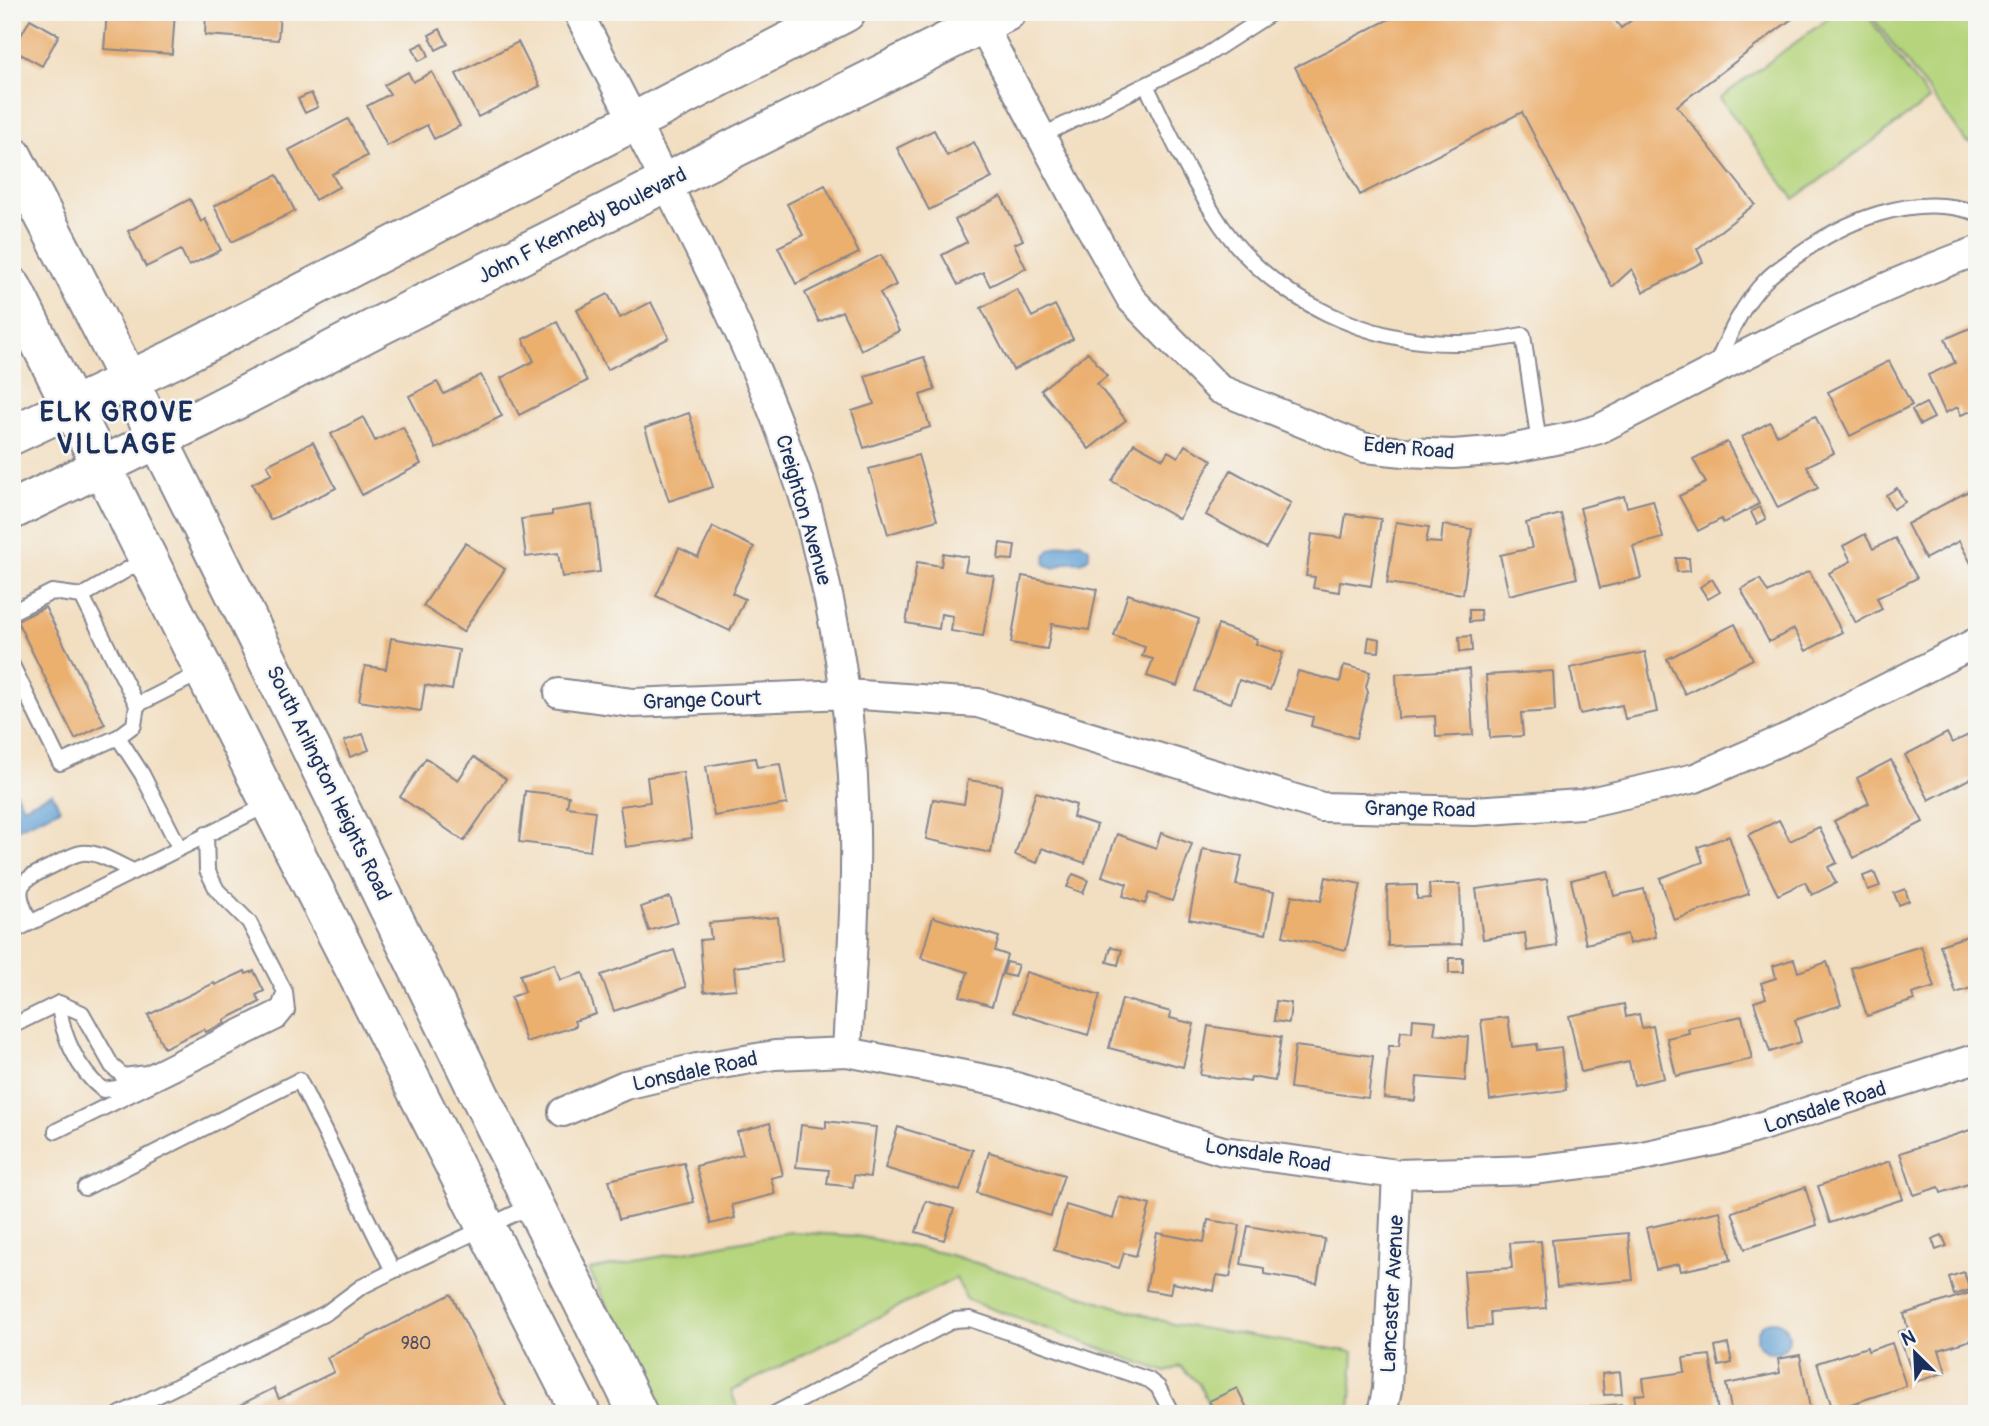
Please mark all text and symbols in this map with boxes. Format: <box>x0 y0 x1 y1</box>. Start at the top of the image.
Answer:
street label: John F Kennedy Boulevard <box>473 161 691 290</box>
district label: ELK GROVE VILLAGE <box>39 395 195 462</box>
street label: Eden Road <box>1362 431 1456 466</box>
street label: Creighton Avenue <box>769 432 838 589</box>
street label: South Arlington Heights Road <box>260 661 397 905</box>
street label: Grange Court <box>642 685 762 716</box>
street label: Grange Road <box>1364 795 1476 824</box>
street label: Lonsdale Road <box>630 1045 760 1098</box>
street label: Lonsdale Road <box>1760 1075 1890 1140</box>
street label: Lonsdale Road <box>1203 1132 1333 1179</box>
street label: Lancaster Avenue <box>1375 1214 1410 1374</box>
north arrow <box>1881 1318 1951 1388</box>
text: N <box>1898 1325 1919 1352</box>
house number: 980 <box>401 1332 431 1355</box>

